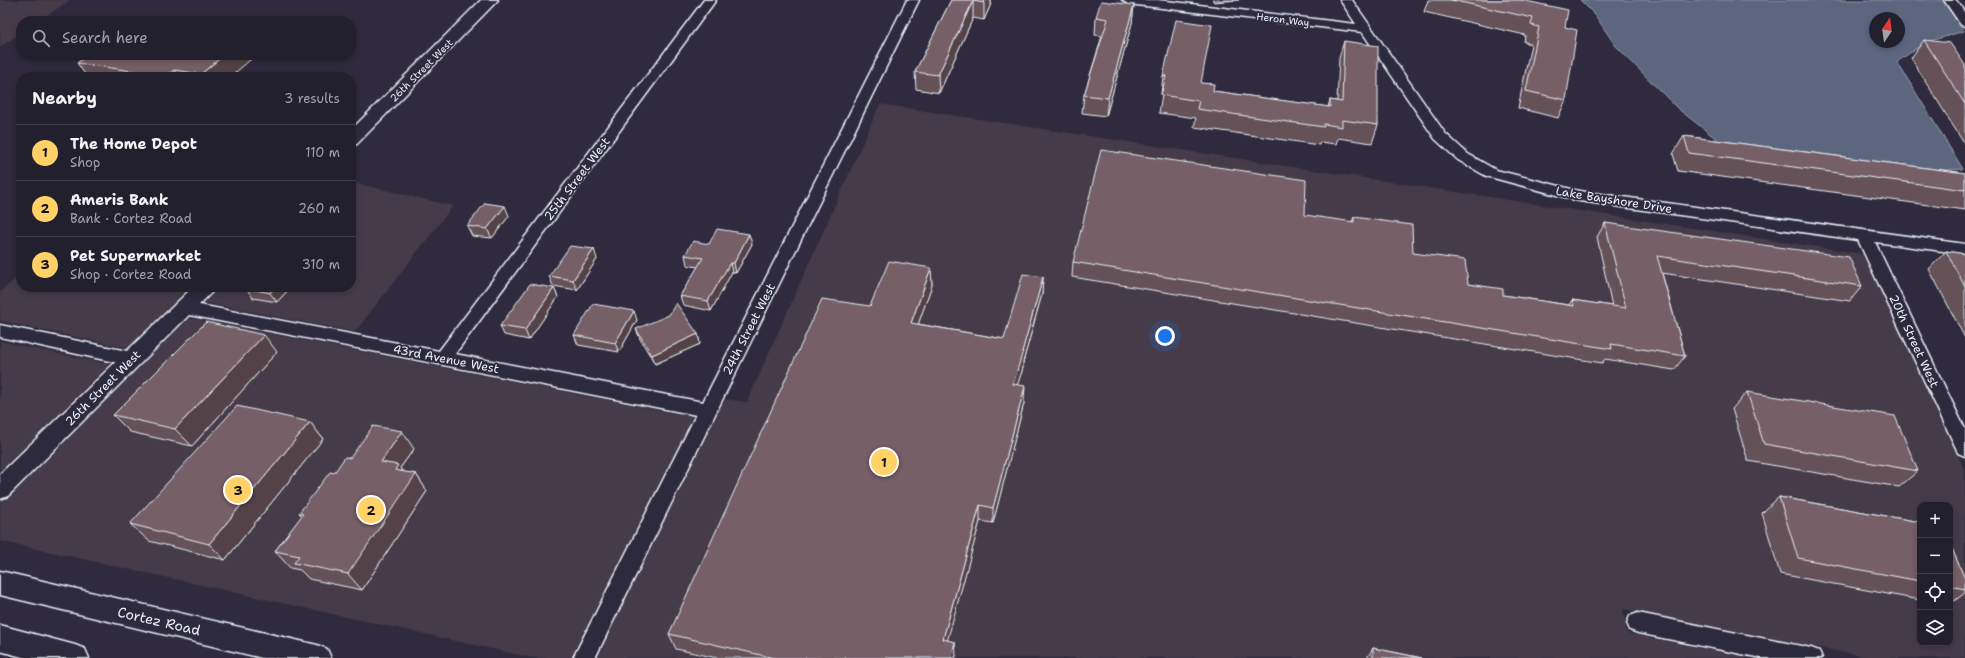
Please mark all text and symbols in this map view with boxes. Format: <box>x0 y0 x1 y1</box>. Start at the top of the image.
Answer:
street label: Heron Way <box>1256 10 1311 29</box>
north arrow <box>1869 12 1905 48</box>
search box <box>16 16 356 60</box>
icon: search <box>30 27 52 49</box>
text: Search here <box>62 28 148 48</box>
street label: 26th Street West <box>387 36 456 105</box>
text: Nearby <box>32 87 97 109</box>
text: 3 results <box>284 90 340 107</box>
text: The Home Depot <box>70 134 197 154</box>
street label: 25th Street West <box>540 134 614 224</box>
text: 1 <box>42 144 48 161</box>
text: 110 m <box>305 144 340 161</box>
text: Shop <box>70 154 100 171</box>
street label: Lake Bayshore Drive <box>1555 183 1674 217</box>
text: Ameris Bank <box>70 190 169 210</box>
text: 2 <box>40 200 50 217</box>
text: 260 m <box>298 200 340 217</box>
text: Bank · Cortez Road <box>70 210 192 227</box>
text: Pet Supermarket <box>70 246 201 266</box>
text: 3 <box>40 256 50 273</box>
text: 310 m <box>302 256 340 273</box>
text: Shop · Cortez Road <box>70 266 191 283</box>
street label: 24th Street West <box>719 281 779 377</box>
street label: 20th Street West <box>1885 292 1943 390</box>
your location <box>1155 326 1175 346</box>
street label: 43rd Avenue West <box>392 341 500 377</box>
street label: 26th Street West <box>62 347 144 429</box>
pin: 1 <box>871 447 897 477</box>
pin: 3 <box>225 475 251 505</box>
pin: 2 <box>358 495 384 525</box>
map controls <box>1917 502 1953 646</box>
button: + <box>1917 502 1953 538</box>
button: − <box>1917 538 1953 574</box>
button: locate <box>1917 574 1953 610</box>
street label: Cortez Road <box>116 603 202 639</box>
button: layers <box>1917 610 1953 646</box>

